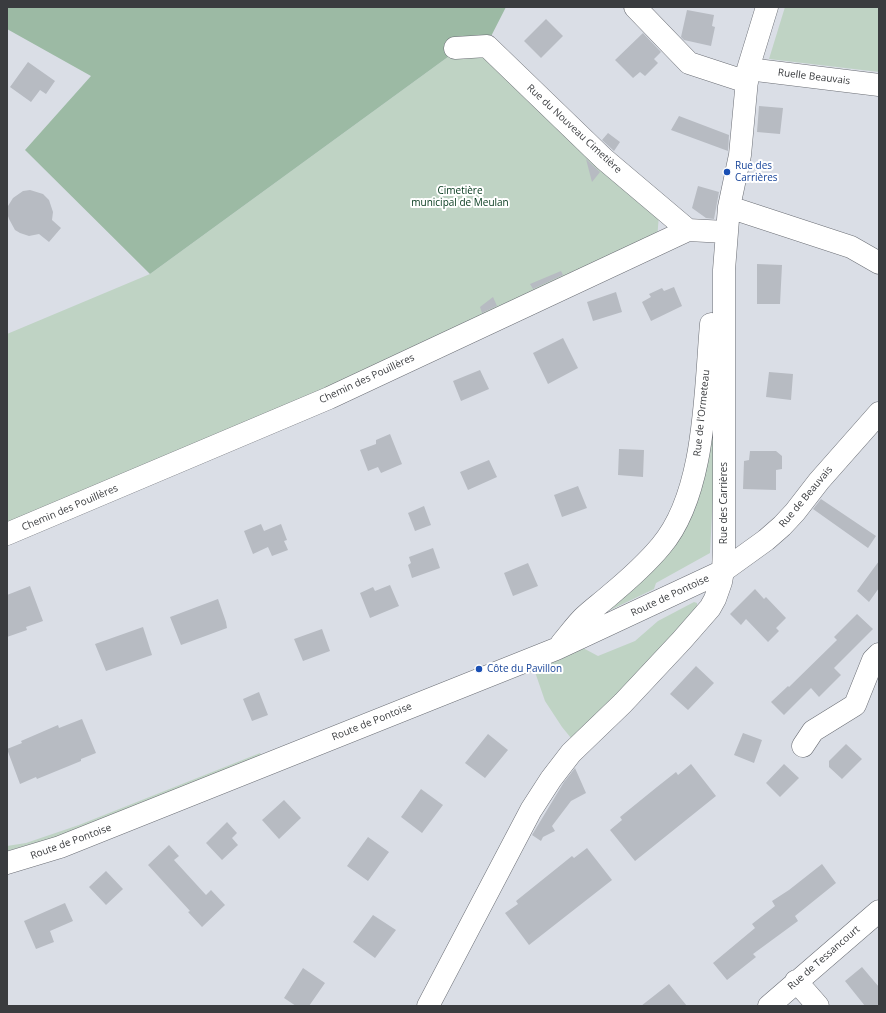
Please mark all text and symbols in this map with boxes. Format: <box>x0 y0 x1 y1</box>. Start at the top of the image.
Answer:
street label: Ruelle Beauvais <box>777 67 851 87</box>
street label: Rue du Nouveau Cimetière <box>524 82 624 176</box>
place label: Rue des Carrières <box>735 160 778 184</box>
marker: Rue des Carrières <box>722 167 732 177</box>
park label: Cimetière municipal de Meulan <box>411 185 509 208</box>
street label: Chemin des Pouillères <box>318 352 416 406</box>
street label: Rue de l'Ormeteau <box>691 369 713 457</box>
street label: Rue des Carrières <box>718 462 730 544</box>
street label: Rue de Beauvais <box>777 464 835 530</box>
street label: Chemin des Pouillères <box>20 482 120 534</box>
street label: Route de Pontoise <box>629 573 711 619</box>
place label: Côte du Pavillon <box>487 663 562 675</box>
marker: Côte du Pavillon <box>474 664 484 674</box>
street label: Route de Pontoise <box>330 701 414 743</box>
street label: Route de Pontoise <box>29 822 113 862</box>
street label: Rue de Tessancourt <box>785 923 863 993</box>

